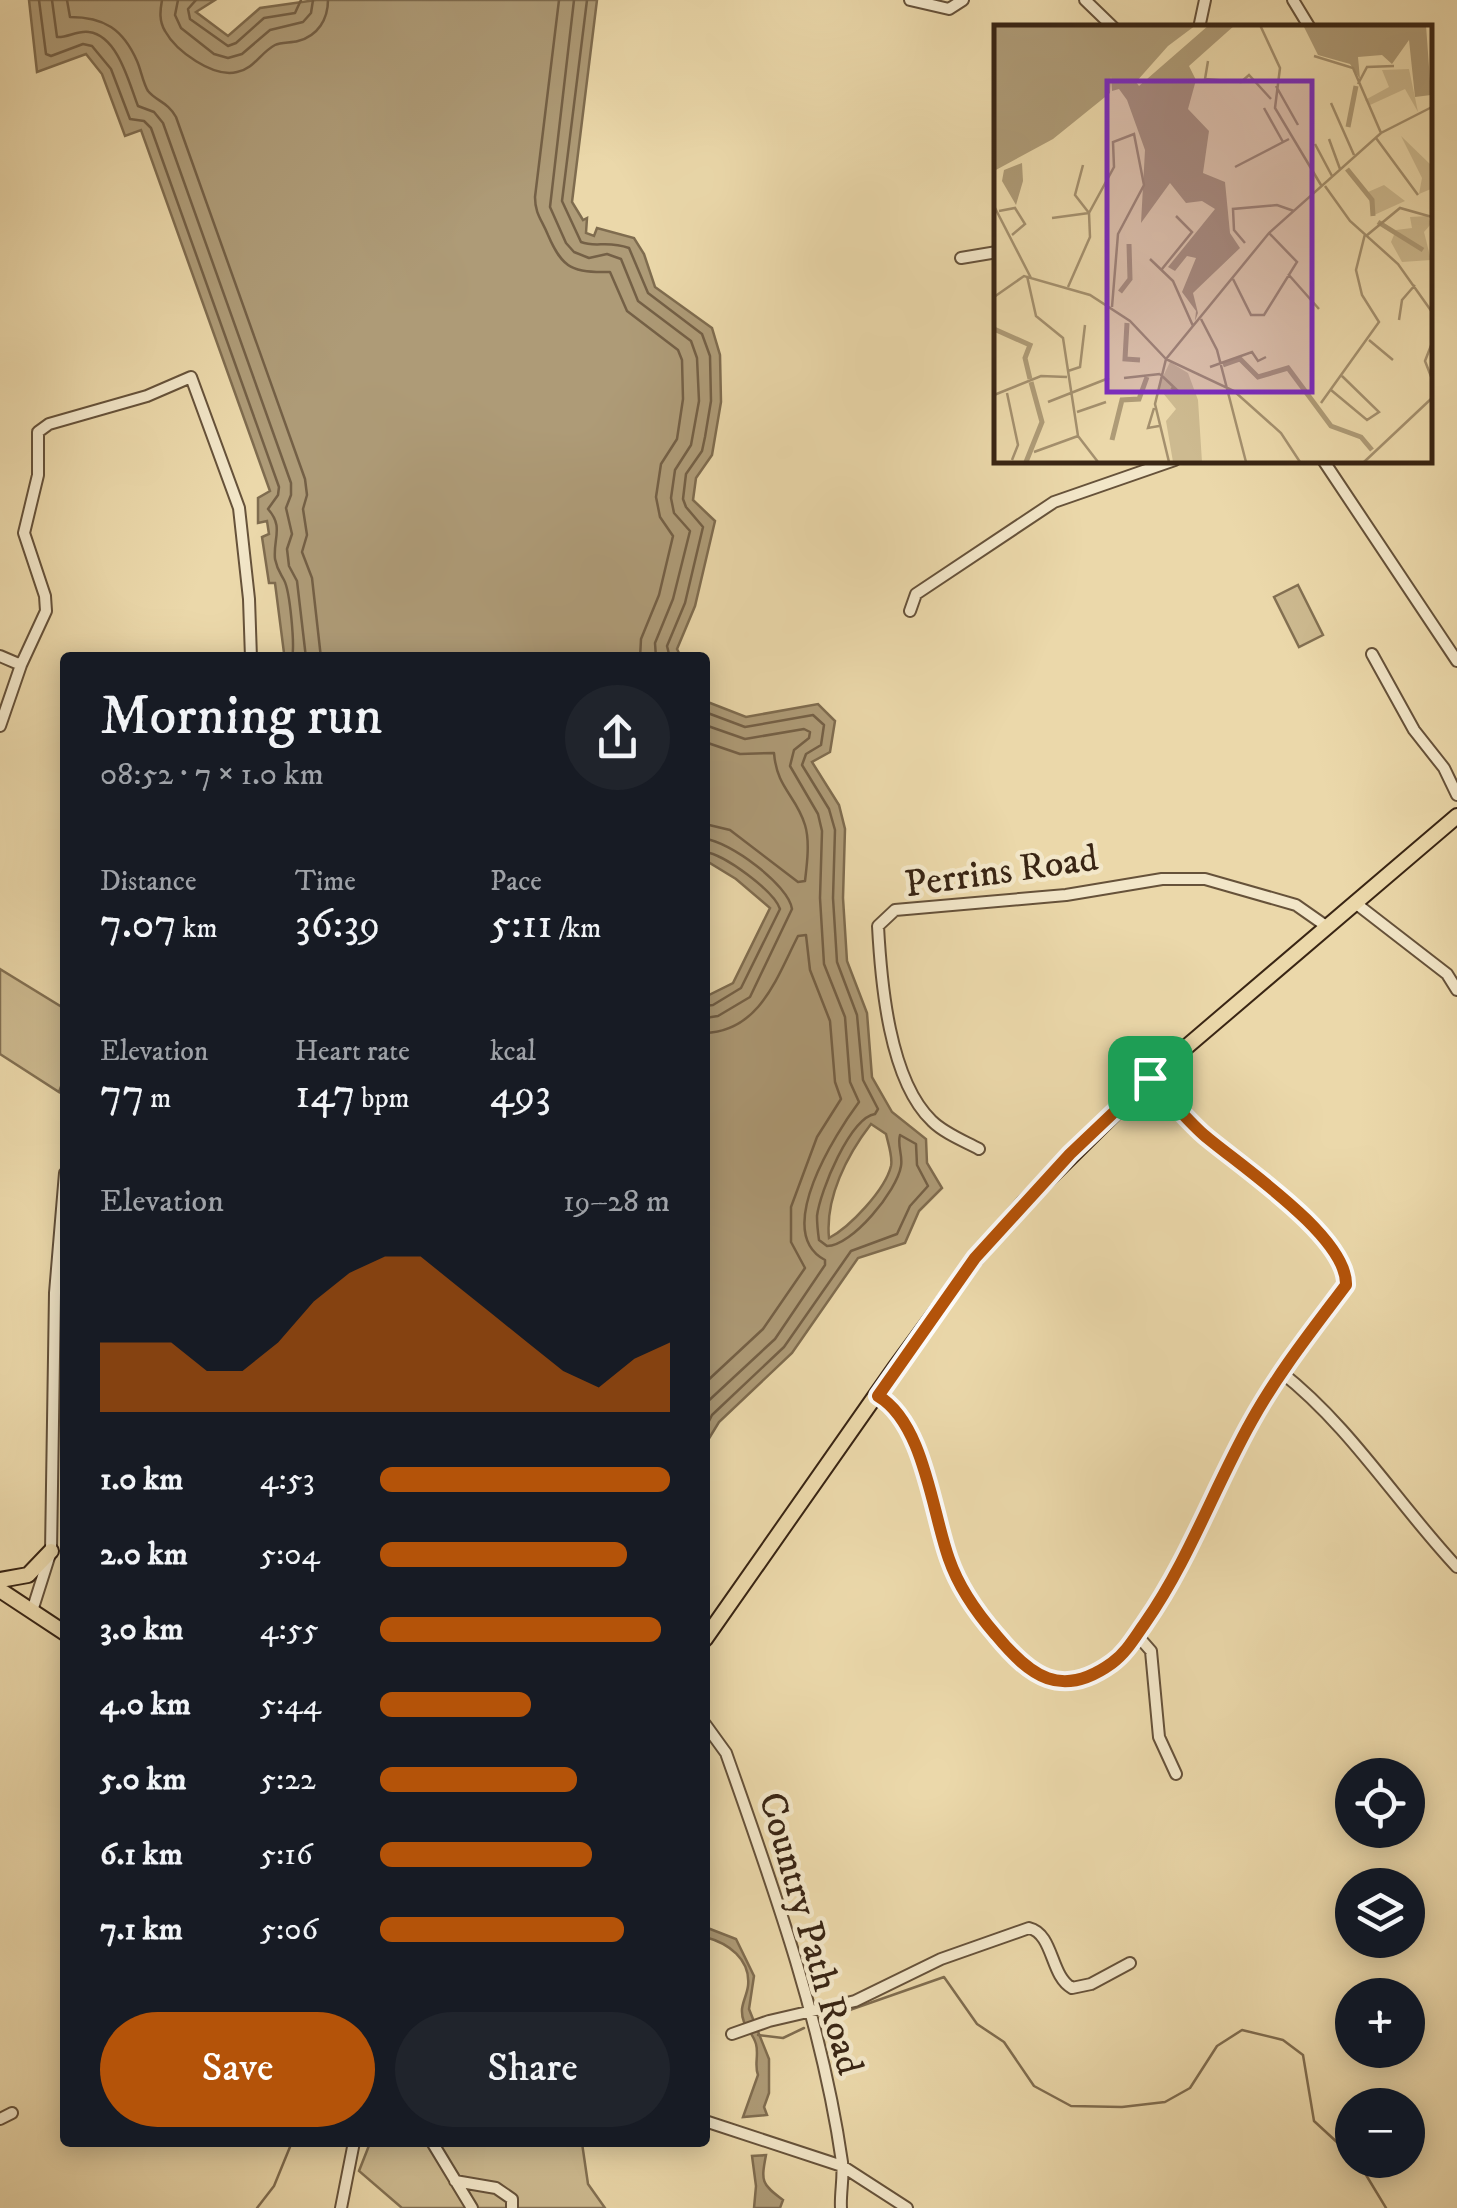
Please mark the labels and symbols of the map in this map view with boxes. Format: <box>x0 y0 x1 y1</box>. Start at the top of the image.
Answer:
inset map <box>994 25 1432 462</box>
street label: Perrins Road <box>902 835 1101 909</box>
pin <box>1108 1036 1193 1121</box>
street label: Country Path Road <box>747 1787 873 2080</box>

